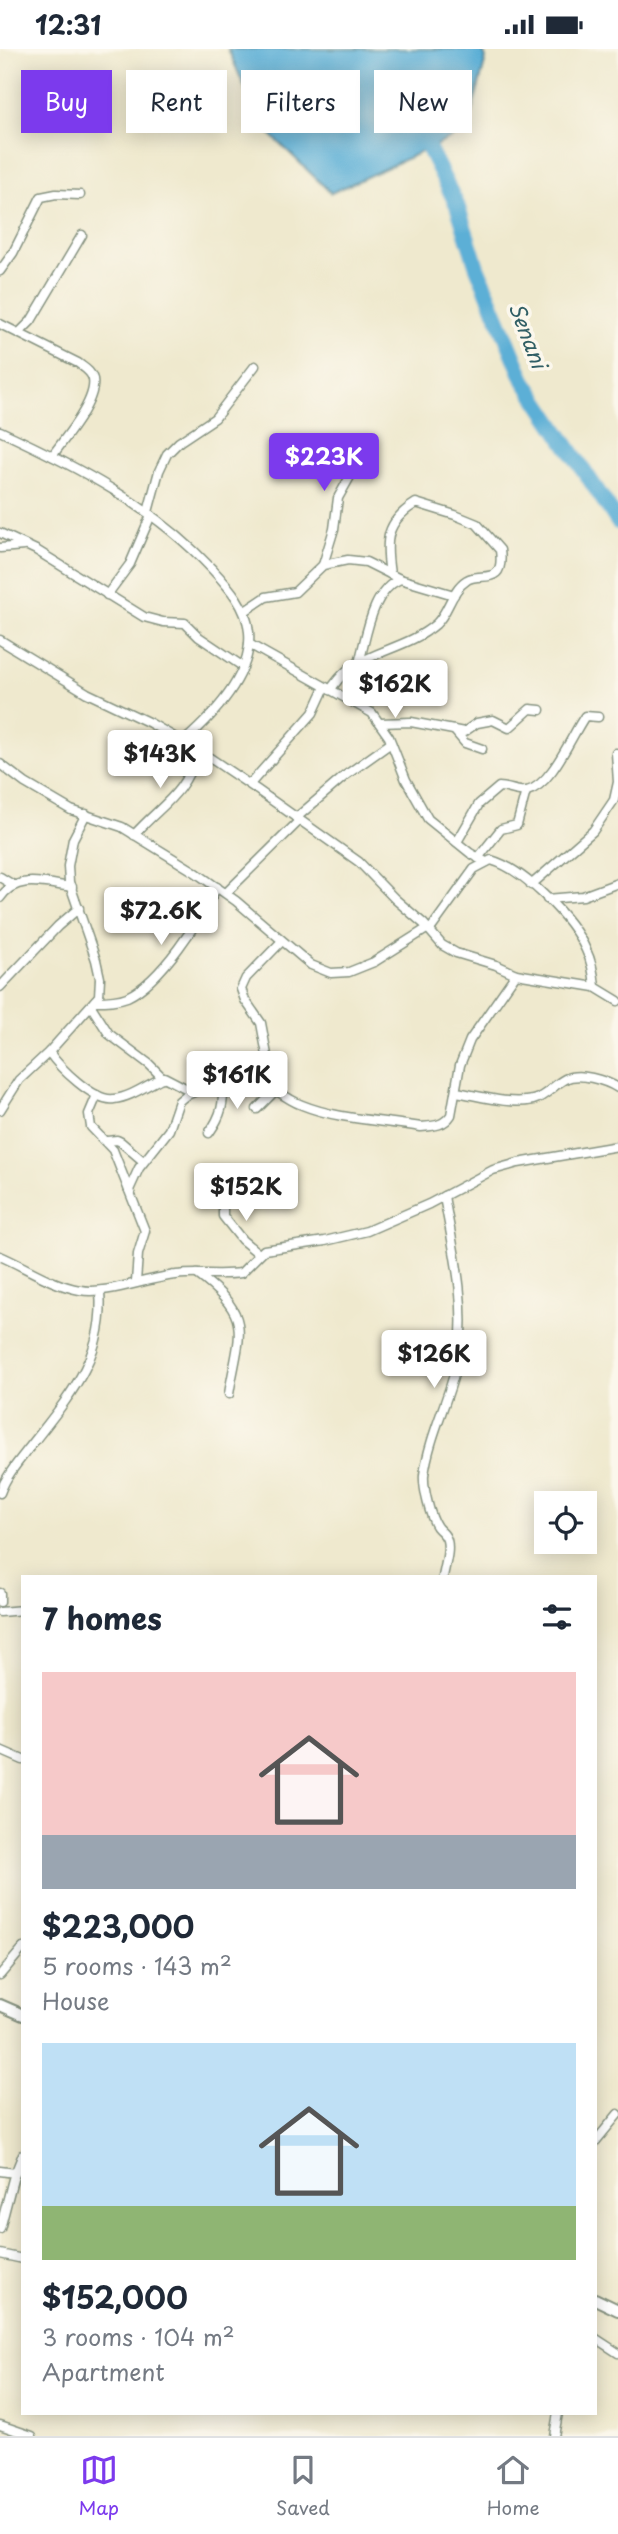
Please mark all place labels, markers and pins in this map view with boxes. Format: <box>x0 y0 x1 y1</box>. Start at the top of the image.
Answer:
pin: $223K <box>275 433 373 493</box>
pin: $162K <box>346 661 444 720</box>
pin: $143K <box>111 731 209 790</box>
pin: $72.6K <box>104 887 218 947</box>
pin: $161K <box>188 1051 286 1111</box>
pin: $152K <box>197 1163 295 1223</box>
pin: $126K <box>385 1331 483 1390</box>

